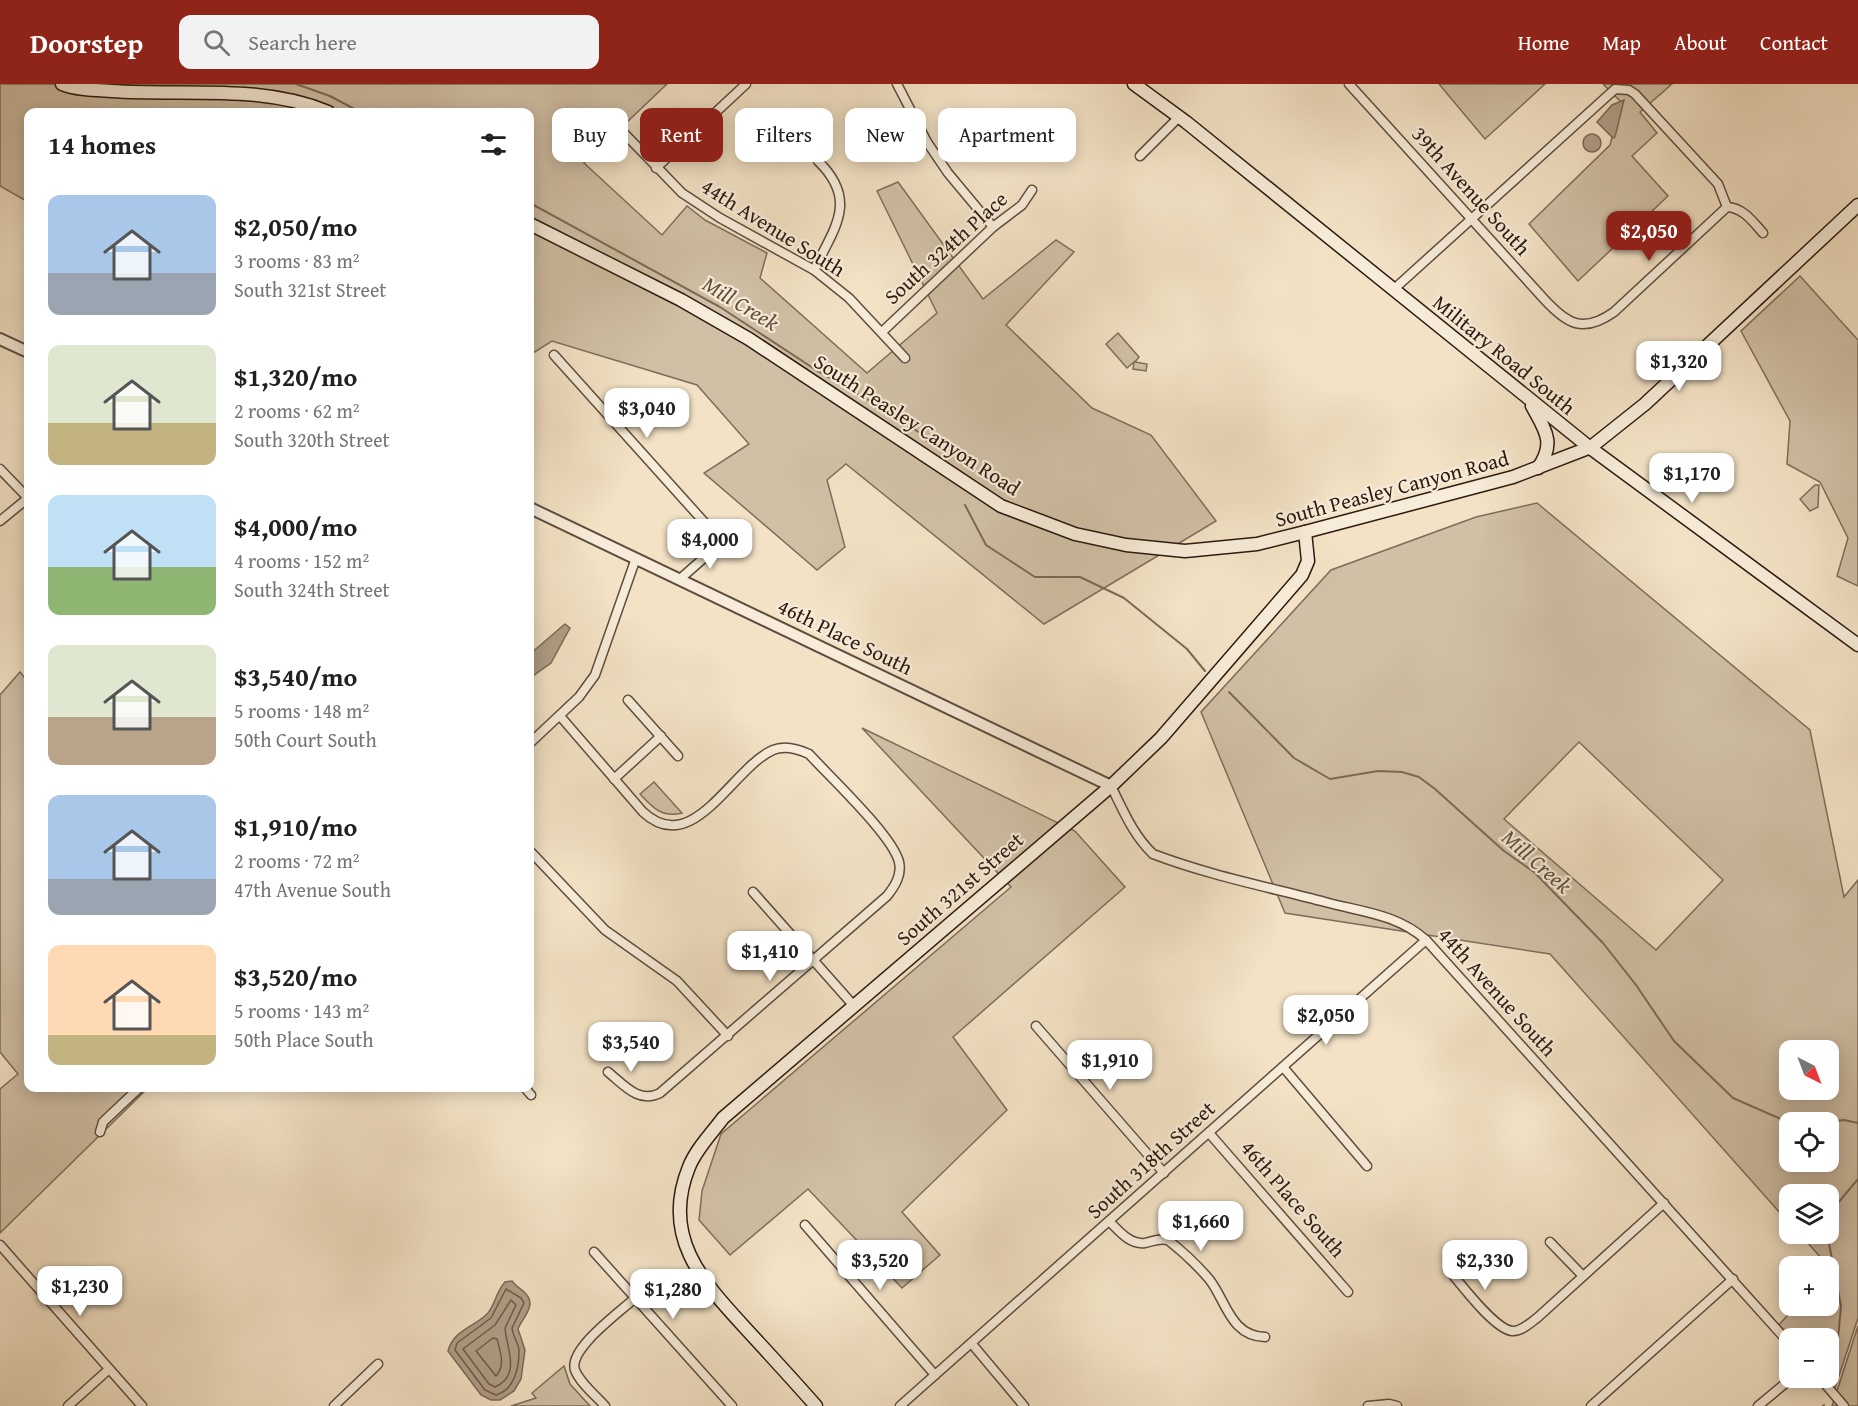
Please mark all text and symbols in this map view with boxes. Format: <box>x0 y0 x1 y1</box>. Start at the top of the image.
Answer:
search box <box>179 15 599 69</box>
text: Doorstep <box>30 22 143 63</box>
icon: search <box>200 26 233 59</box>
text: Search here <box>248 26 357 58</box>
text: Home <box>1518 27 1569 58</box>
text: Map <box>1602 27 1641 58</box>
text: About <box>1674 27 1727 58</box>
text: Contact <box>1760 27 1828 58</box>
chip: Buy <box>552 108 628 162</box>
chip: Rent <box>640 108 723 162</box>
chip: Filters <box>735 108 833 162</box>
chip: New <box>845 108 926 162</box>
chip: Apartment <box>938 108 1076 162</box>
street label: 39th Avenue South <box>1405 119 1538 262</box>
text: 14 homes <box>48 125 156 164</box>
icon: filters <box>477 128 510 161</box>
street label: 44th Avenue South <box>695 171 852 284</box>
street label: South 324th Place <box>877 184 1014 312</box>
text: $2,050/mo <box>234 207 357 246</box>
pin: $2,050 <box>1600 211 1698 262</box>
text: $2,050 <box>1620 216 1678 245</box>
icon: home <box>96 219 168 291</box>
text: 3 rooms · 83 m² <box>234 246 360 275</box>
water label: Mill Creek <box>697 268 786 339</box>
text: South 321st Street <box>234 275 386 304</box>
street label: Military Road South <box>1426 287 1583 422</box>
pin: $1,320 <box>1630 341 1728 392</box>
street label: South Peasley Canyon Road <box>808 346 1027 504</box>
text: $1,320 <box>1650 346 1708 375</box>
text: $1,320/mo <box>234 357 357 396</box>
icon: home <box>96 369 168 441</box>
pin: $3,040 <box>598 388 696 439</box>
text: $3,040 <box>618 393 676 422</box>
text: 2 rooms · 62 m² <box>234 396 360 425</box>
text: South 320th Street <box>234 425 390 454</box>
street label: South Peasley Canyon Road <box>1272 442 1513 535</box>
pin: $1,170 <box>1643 453 1741 504</box>
text: $1,170 <box>1663 458 1721 487</box>
text: $4,000/mo <box>234 507 357 546</box>
icon: home <box>96 519 168 591</box>
pin: $4,000 <box>661 519 759 570</box>
text: $4,000 <box>681 524 739 553</box>
text: 4 rooms · 152 m² <box>234 546 369 575</box>
text: South 324th Street <box>234 575 390 604</box>
street label: 46th Place South <box>773 591 918 683</box>
text: $3,540/mo <box>234 657 357 696</box>
icon: home <box>96 669 168 741</box>
text: 5 rooms · 148 m² <box>234 696 369 725</box>
text: 50th Court South <box>234 725 377 754</box>
text: $1,910/mo <box>234 807 357 846</box>
icon: home <box>96 819 168 891</box>
water label: Mill Creek <box>1495 821 1580 901</box>
street label: South 321st Street <box>889 824 1031 953</box>
text: 2 rooms · 72 m² <box>234 846 360 875</box>
text: 47th Avenue South <box>234 875 391 904</box>
street label: 44th Avenue South <box>1431 920 1564 1063</box>
pin: $1,410 <box>721 931 819 982</box>
text: $1,410 <box>741 936 799 965</box>
text: $3,520/mo <box>234 957 357 996</box>
icon: home <box>96 969 168 1041</box>
pin: $2,050 <box>1277 995 1375 1046</box>
text: 5 rooms · 143 m² <box>234 996 369 1025</box>
text: $2,050 <box>1297 1000 1355 1029</box>
pin: $3,540 <box>582 1022 680 1073</box>
text: 50th Place South <box>234 1025 374 1054</box>
text: $3,540 <box>602 1027 660 1056</box>
pin: $1,910 <box>1061 1040 1159 1091</box>
north arrow <box>1779 1040 1839 1100</box>
map controls <box>1779 1040 1839 1388</box>
text: $1,910 <box>1081 1045 1139 1074</box>
street label: South 318th Street <box>1080 1093 1222 1226</box>
button: locate <box>1779 1112 1839 1172</box>
street label: 46th Place South <box>1234 1133 1353 1264</box>
button: layers <box>1779 1184 1839 1244</box>
pin: $1,660 <box>1152 1201 1250 1252</box>
text: $1,660 <box>1172 1206 1230 1235</box>
pin: $3,520 <box>831 1240 929 1291</box>
pin: $2,330 <box>1436 1240 1534 1291</box>
text: $3,520 <box>851 1245 909 1274</box>
text: $2,330 <box>1456 1245 1514 1274</box>
button: + <box>1779 1256 1839 1316</box>
pin: $1,230 <box>31 1266 129 1317</box>
pin: $1,280 <box>624 1269 722 1320</box>
text: $1,230 <box>51 1271 109 1300</box>
text: $1,280 <box>644 1274 702 1303</box>
button: − <box>1779 1328 1839 1388</box>

